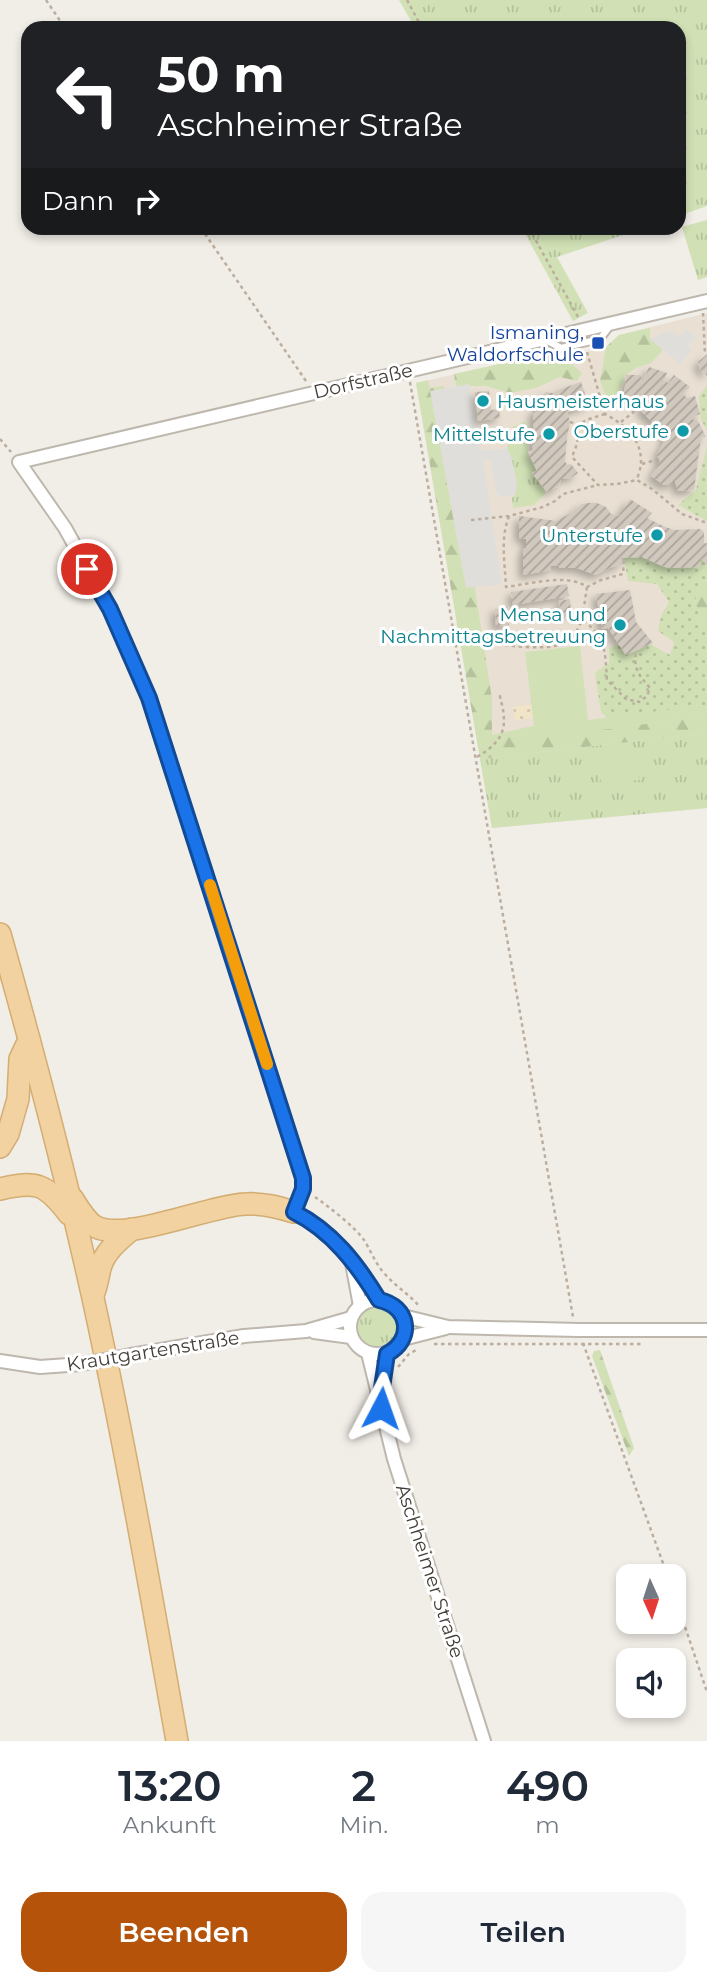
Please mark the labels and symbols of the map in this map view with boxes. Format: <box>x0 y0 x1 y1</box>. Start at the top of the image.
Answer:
place label: Ismaning, Waldorfschule <box>447 321 584 366</box>
marker: Ismaning, Waldorfschule <box>590 335 606 351</box>
street label: Dorfstraße <box>311 358 415 404</box>
place label: Hausmeisterhaus <box>497 390 664 413</box>
marker: Hausmeisterhaus <box>475 393 491 409</box>
place label: Oberstufe <box>574 420 669 443</box>
place label: Mittelstufe <box>433 423 535 446</box>
marker: Oberstufe <box>675 423 691 439</box>
marker: Mittelstufe <box>541 426 557 442</box>
place label: Unterstufe <box>541 524 643 547</box>
marker: Unterstufe <box>649 527 665 543</box>
pin <box>57 539 117 599</box>
place label: Mensa und Nachmittagsbetreuung <box>380 603 606 648</box>
marker: Mensa und Nachmittagsbetreuung <box>612 617 628 633</box>
street label: Krautgartenstraße <box>65 1326 241 1376</box>
position arrow <box>344 1371 418 1445</box>
street label: Aschheimer Straße <box>391 1481 469 1661</box>
north arrow <box>616 1564 686 1634</box>

